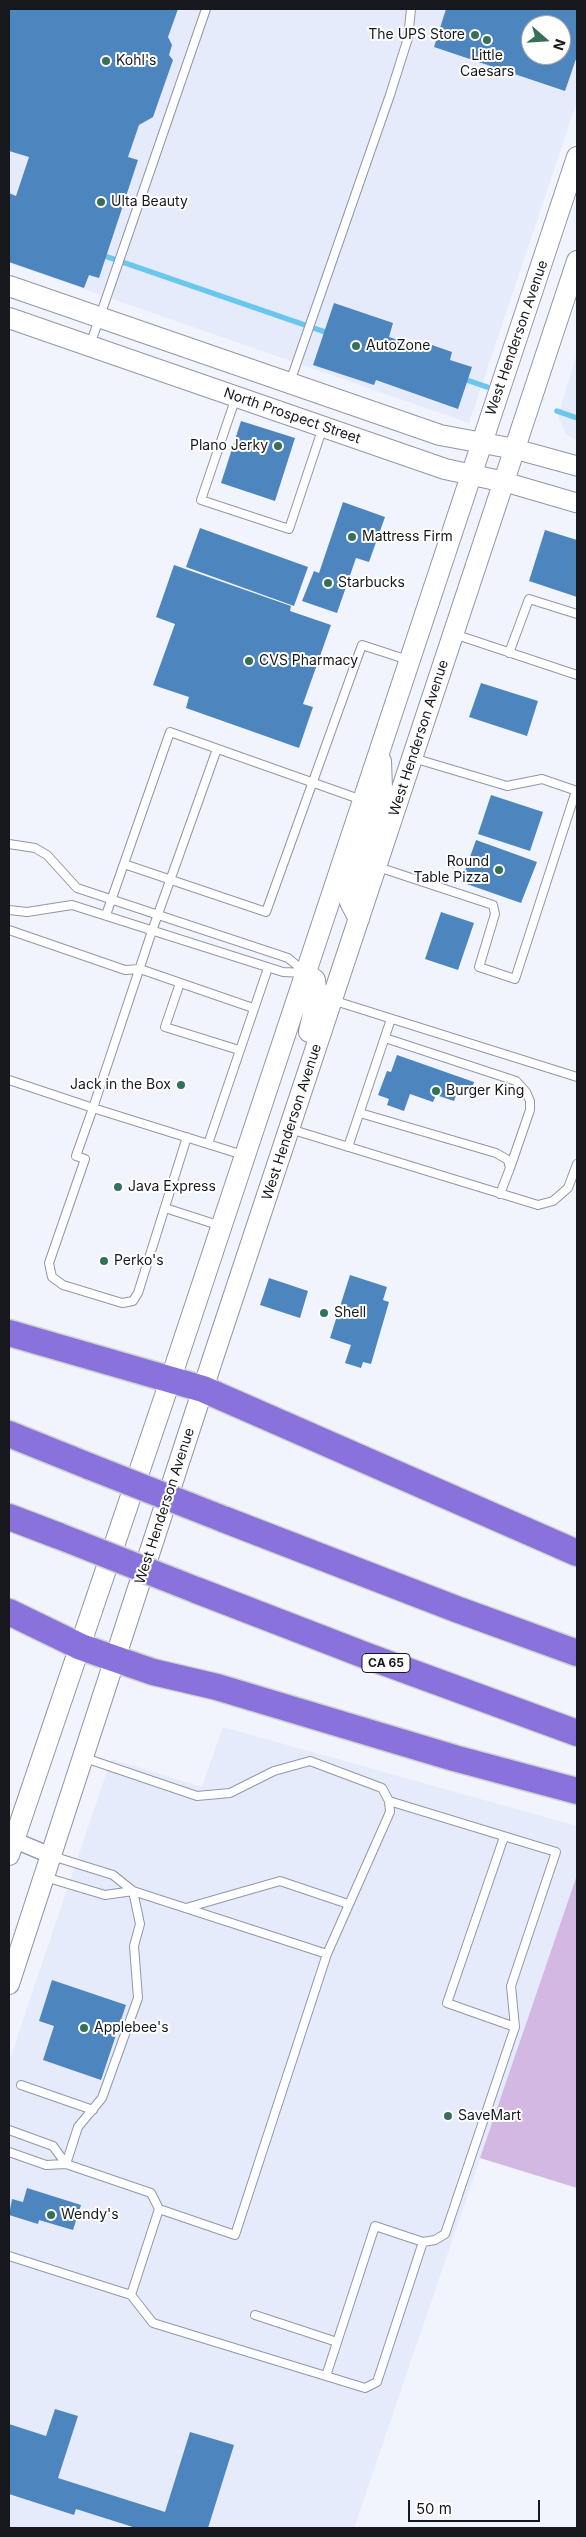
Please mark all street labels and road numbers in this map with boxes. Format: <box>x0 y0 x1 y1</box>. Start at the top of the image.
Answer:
street label: West Henderson Avenue <box>482 258 552 418</box>
street label: North Prospect Street <box>221 385 363 447</box>
street label: West Henderson Avenue <box>386 658 452 818</box>
street label: West Henderson Avenue <box>259 1042 325 1202</box>
street label: West Henderson Avenue <box>132 1426 198 1586</box>
road number: CA 65 <box>362 1654 410 1672</box>

